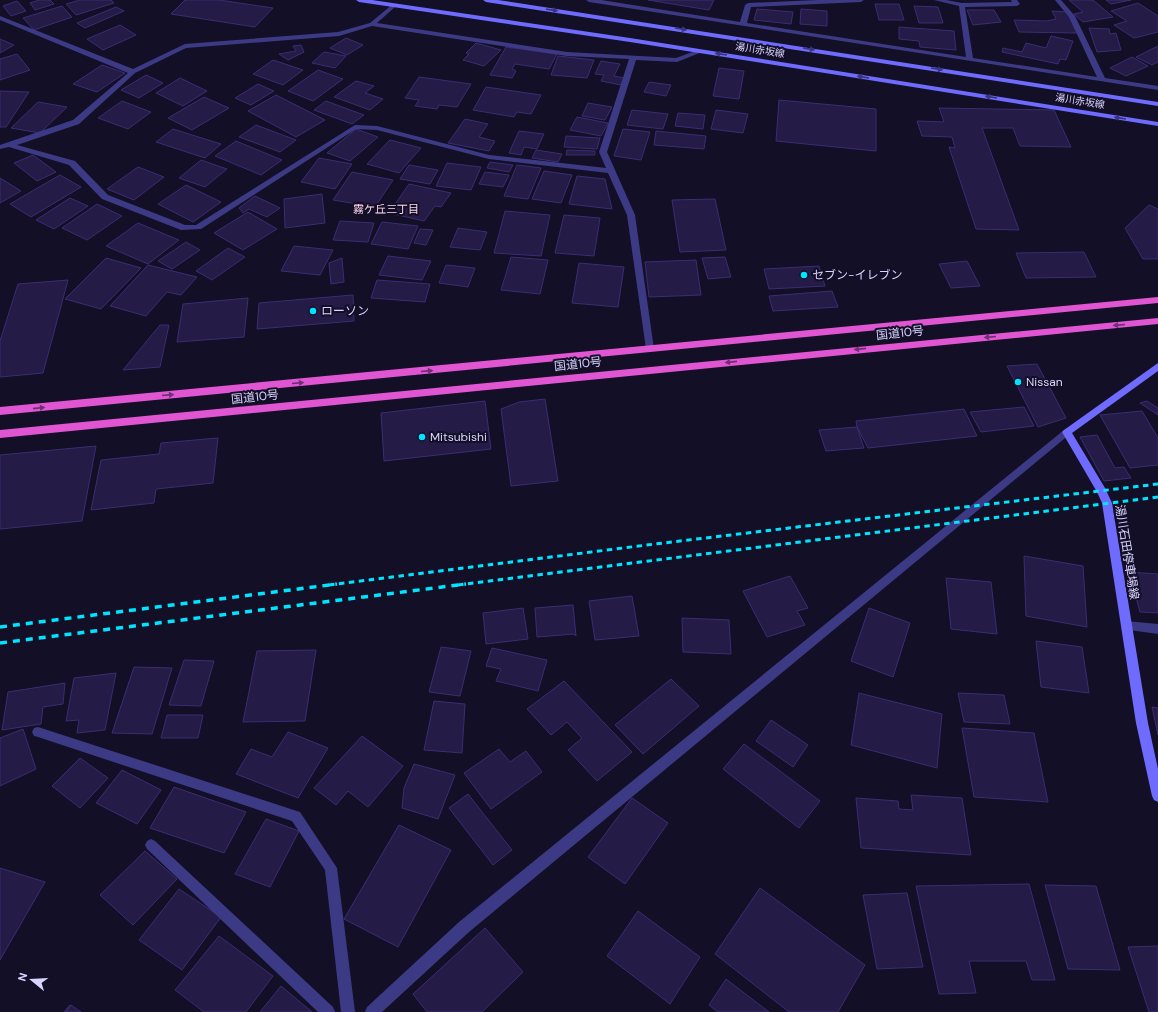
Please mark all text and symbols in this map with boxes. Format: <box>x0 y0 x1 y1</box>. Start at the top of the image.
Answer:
one-way arrow <box>546 7 558 13</box>
one-way arrow <box>674 26 687 32</box>
street label: 湯川赤坂線 <box>734 40 786 60</box>
one-way arrow <box>803 46 815 52</box>
one-way arrow <box>714 51 727 57</box>
one-way arrow <box>931 66 944 72</box>
one-way arrow <box>857 74 869 80</box>
street label: 湯川赤坂線 <box>1054 91 1106 111</box>
one-way arrow <box>985 94 997 100</box>
one-way arrow <box>1113 114 1126 120</box>
district label: 霧ケ丘三丁目 <box>353 202 419 216</box>
place label: セブン-イレブン <box>812 267 903 283</box>
marker: セブン-イレブン <box>799 270 809 280</box>
place label: ローソン <box>321 303 369 319</box>
marker: ローソン <box>308 306 318 316</box>
one-way arrow <box>1113 321 1125 328</box>
street label: 国道10号 <box>875 323 925 343</box>
one-way arrow <box>984 334 996 340</box>
one-way arrow <box>854 346 866 353</box>
street label: 国道10号 <box>553 354 603 374</box>
one-way arrow <box>725 359 737 365</box>
one-way arrow <box>421 367 433 374</box>
place label: Nissan <box>1026 374 1063 390</box>
marker: Nissan <box>1013 377 1023 387</box>
one-way arrow <box>292 380 304 386</box>
street label: 国道10号 <box>230 387 280 407</box>
one-way arrow <box>162 392 174 399</box>
one-way arrow <box>33 404 45 411</box>
place label: Mitsubishi <box>430 429 487 445</box>
marker: Mitsubishi <box>417 432 427 442</box>
street label: 湯川石田停車場線 <box>1112 503 1142 601</box>
north arrow <box>12 960 52 1000</box>
text: N <box>15 971 30 983</box>

